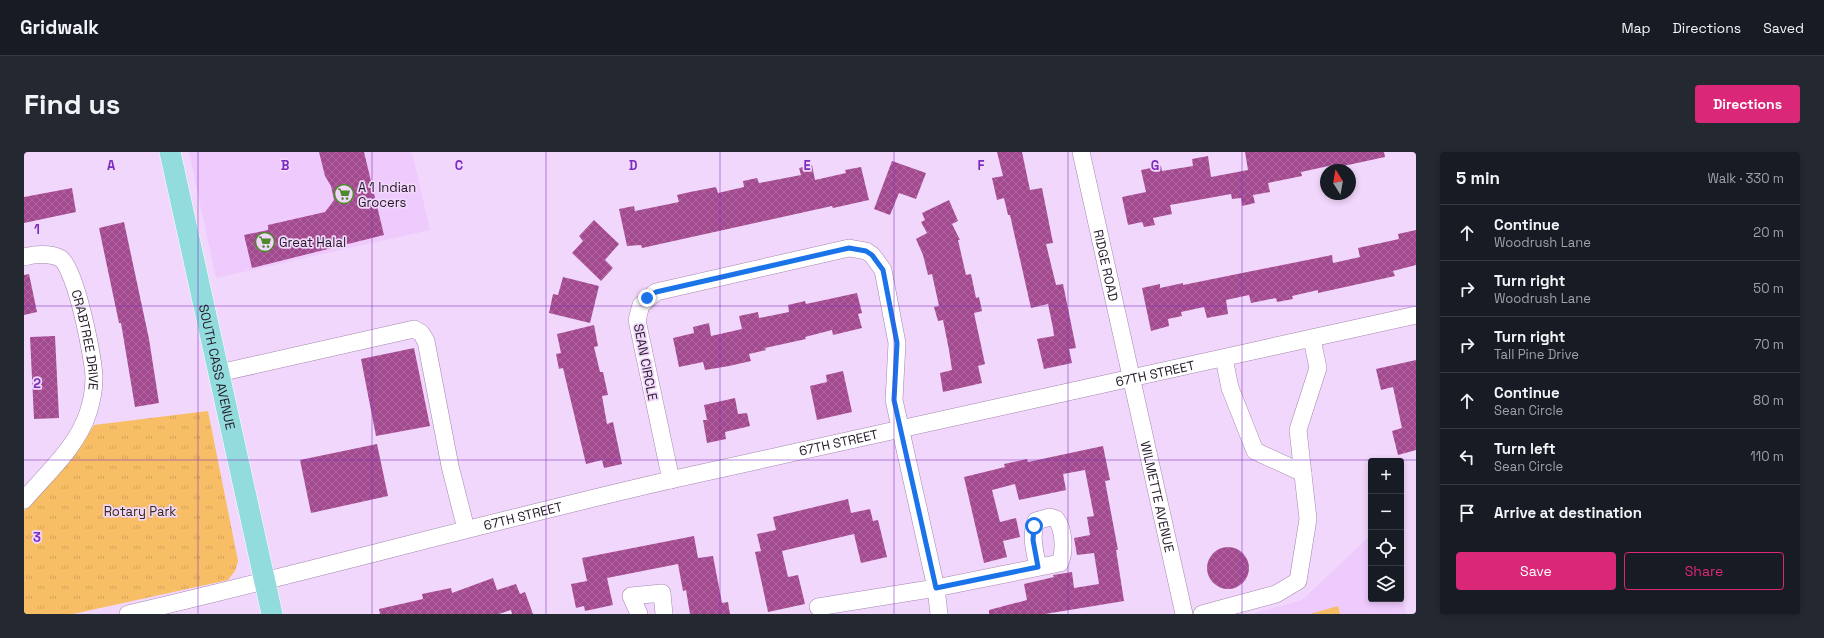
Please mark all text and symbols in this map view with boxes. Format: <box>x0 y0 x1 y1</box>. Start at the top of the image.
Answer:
text: Gridwalk <box>20 15 99 40</box>
text: Map <box>1621 19 1651 37</box>
text: Directions <box>1673 19 1741 37</box>
text: Saved <box>1763 19 1804 37</box>
button: Directions <box>1695 85 1800 123</box>
text: Find us <box>24 86 121 122</box>
text: A <box>107 157 116 174</box>
text: B <box>281 157 290 174</box>
text: C <box>455 157 463 174</box>
text: D <box>629 157 638 174</box>
text: E <box>803 157 811 174</box>
text: F <box>978 157 985 174</box>
text: G <box>1151 157 1159 174</box>
north arrow <box>1320 164 1356 200</box>
text: 5 min <box>1456 167 1500 189</box>
text: Walk · 330 m <box>1707 170 1784 187</box>
place label: A 1 Indian Grocers <box>358 179 416 211</box>
supermarket icon: A 1 Indian Grocers <box>333 183 355 205</box>
text: Continue <box>1494 215 1560 234</box>
text: 1 <box>34 221 40 238</box>
icon: ahead <box>1456 222 1478 244</box>
text: 20 m <box>1753 224 1784 241</box>
street label: RIDGE ROAD <box>1090 228 1122 303</box>
supermarket icon: Great Halal <box>254 231 276 253</box>
place label: Great Halal <box>279 234 346 251</box>
text: Woodrush Lane <box>1494 234 1591 251</box>
text: Turn right <box>1494 271 1565 290</box>
icon: right <box>1456 278 1478 300</box>
text: 50 m <box>1753 280 1784 297</box>
street label: CRABTREE DRIVE <box>67 288 102 391</box>
route end <box>638 289 656 307</box>
text: Woodrush Lane <box>1494 290 1591 307</box>
street label: SOUTH CASS AVENUE <box>195 303 239 431</box>
street label: SEAN CIRCLE <box>630 322 661 402</box>
text: Turn right <box>1494 327 1565 346</box>
icon: right <box>1456 334 1478 356</box>
text: 70 m <box>1754 336 1784 353</box>
text: Tall Pine Drive <box>1494 346 1579 363</box>
street label: 67TH STREET <box>1114 357 1197 391</box>
text: 2 <box>33 375 41 392</box>
text: Continue <box>1494 383 1560 402</box>
icon: ahead <box>1456 390 1478 412</box>
text: 80 m <box>1753 392 1784 409</box>
text: Sean Circle <box>1494 402 1563 419</box>
street label: 67TH STREET <box>797 426 880 460</box>
street label: WILMETTE AVENUE <box>1137 439 1178 554</box>
text: Turn left <box>1494 439 1556 458</box>
icon: left <box>1456 446 1478 468</box>
text: 110 m <box>1750 448 1784 465</box>
map controls <box>1368 458 1404 602</box>
button: + <box>1368 458 1404 494</box>
text: Sean Circle <box>1494 458 1563 475</box>
button: − <box>1368 494 1404 530</box>
street label: 67TH STREET <box>482 498 564 534</box>
icon: arrive <box>1456 502 1478 524</box>
park label: Rotary Park <box>104 503 176 520</box>
text: Arrive at destination <box>1494 503 1642 522</box>
route start <box>1025 517 1043 535</box>
text: 3 <box>33 529 41 546</box>
button: locate <box>1368 530 1404 566</box>
button: Save <box>1456 552 1616 590</box>
button: Share <box>1624 552 1784 590</box>
button: layers <box>1368 566 1404 602</box>

